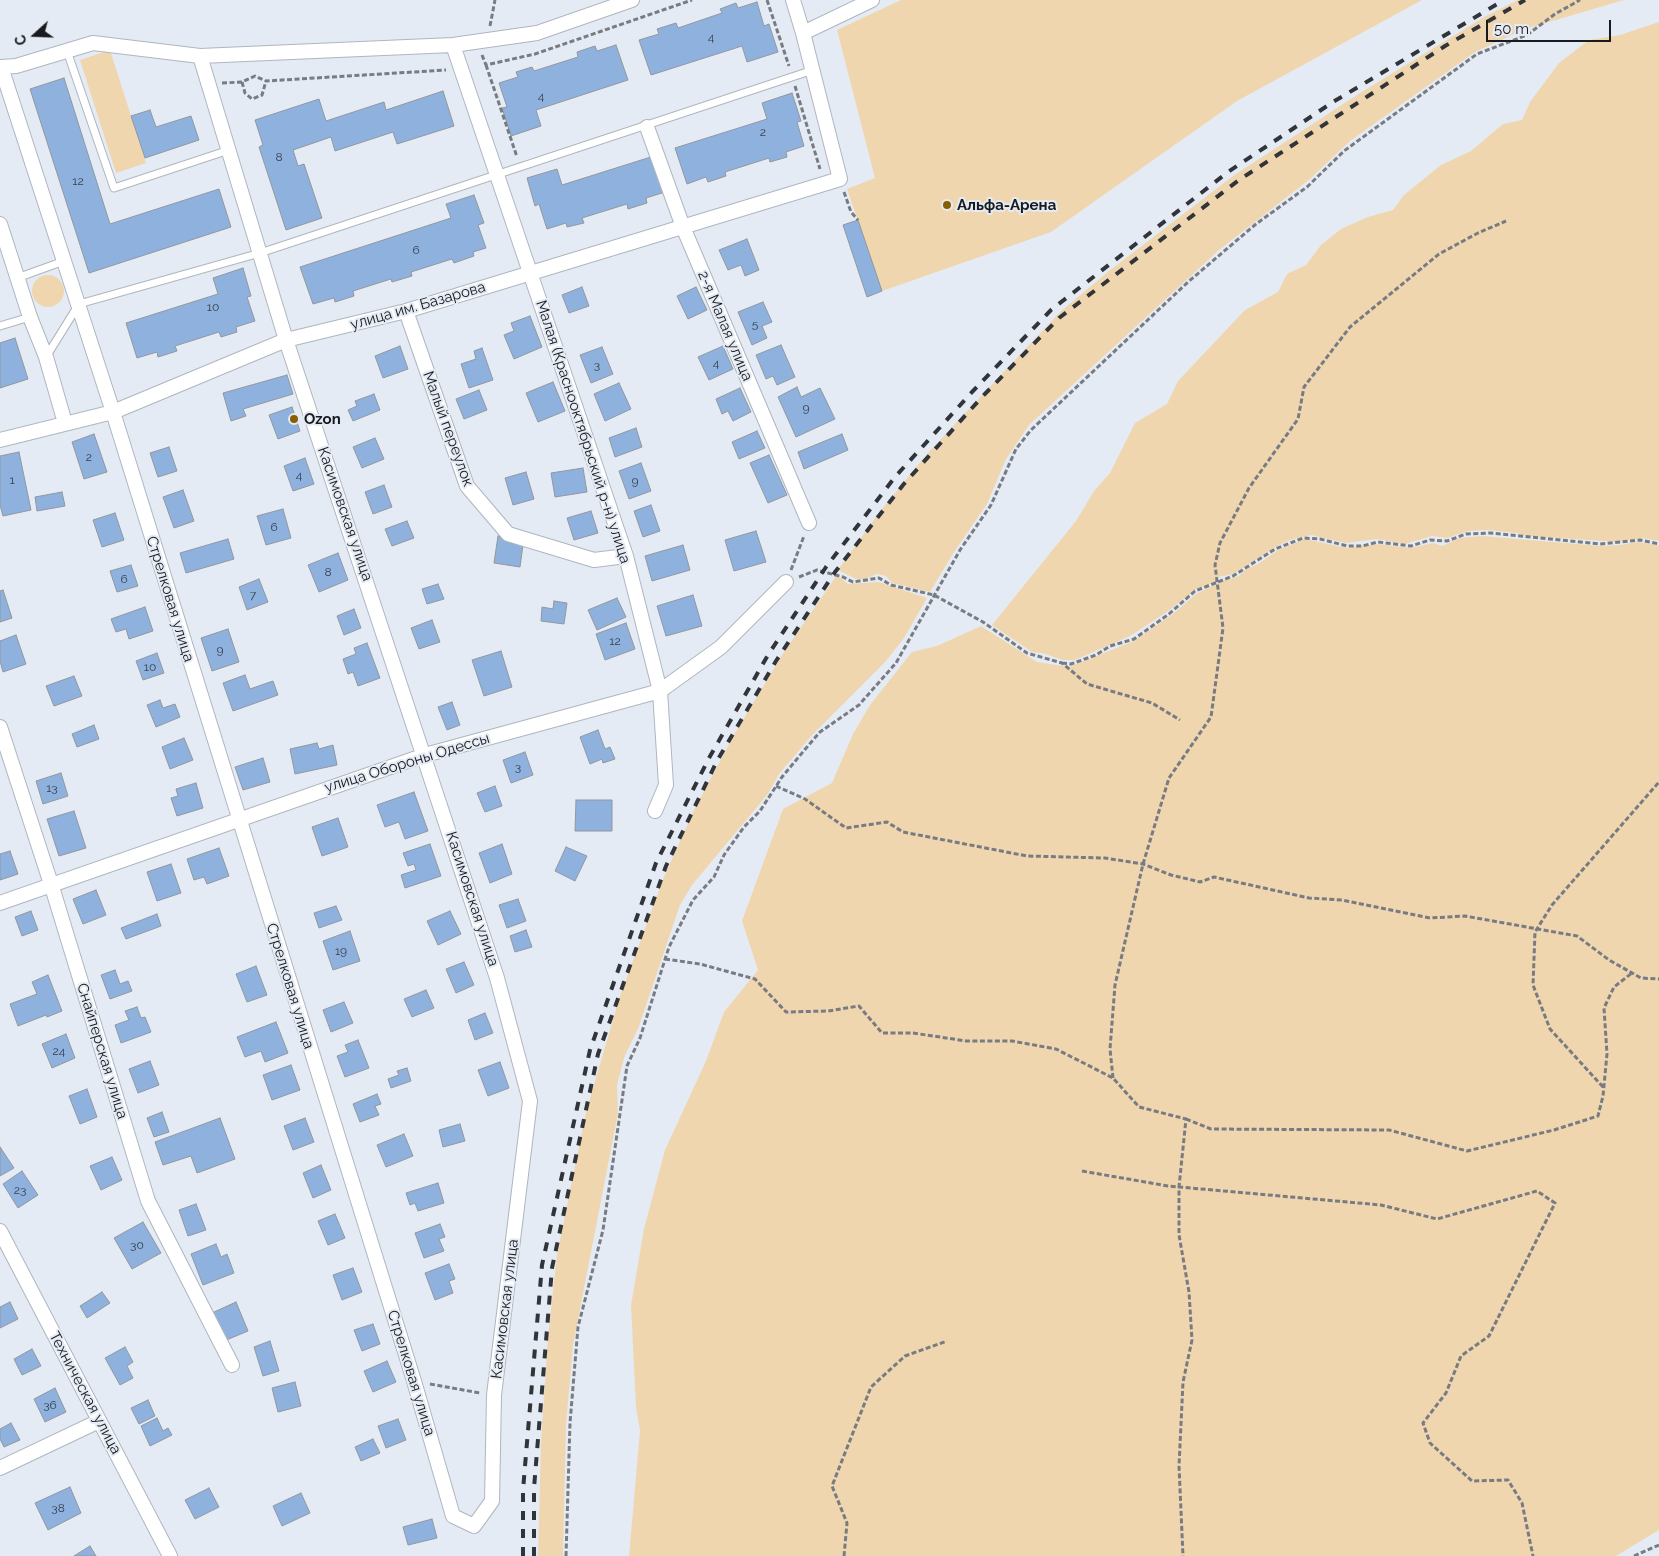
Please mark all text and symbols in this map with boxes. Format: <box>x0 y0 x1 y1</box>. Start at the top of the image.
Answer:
north arrow <box>10 10 60 60</box>
scale bar <box>1489 10 1614 42</box>
text: 50 m <box>1494 20 1529 38</box>
house number: 4 <box>708 30 714 44</box>
text: С <box>12 33 30 47</box>
house number: 4 <box>538 89 544 103</box>
house number: 2 <box>760 125 766 139</box>
house number: 8 <box>275 150 283 164</box>
house number: 12 <box>72 174 84 188</box>
place label: Альфа-Арена <box>957 196 1056 214</box>
marker: Альфа-Арена <box>941 199 953 211</box>
house number: 6 <box>412 243 420 257</box>
street label: 2-я Малая улица <box>694 268 756 384</box>
street label: улица им. Базарова <box>348 278 488 334</box>
street label: Малая (Краснооктябрьский р-н) улица <box>532 298 634 566</box>
house number: 10 <box>207 300 219 314</box>
house number: 5 <box>752 317 758 331</box>
house number: 4 <box>713 356 719 370</box>
house number: 3 <box>594 358 600 372</box>
street label: Малый переулок <box>419 369 477 489</box>
house number: 9 <box>802 401 810 415</box>
place label: Ozon <box>304 410 341 428</box>
marker: Ozon <box>288 413 300 425</box>
street label: Касимовская улица <box>314 445 376 583</box>
house number: 2 <box>86 450 92 464</box>
house number: 4 <box>296 468 302 482</box>
house number: 1 <box>9 473 15 487</box>
house number: 9 <box>631 474 639 488</box>
house number: 6 <box>270 520 278 534</box>
street label: Стрелковая улица <box>142 534 198 664</box>
house number: 8 <box>324 565 332 579</box>
house number: 6 <box>120 572 128 586</box>
house number: 7 <box>250 588 256 602</box>
house number: 12 <box>609 634 621 648</box>
house number: 9 <box>216 643 224 657</box>
house number: 10 <box>144 660 156 674</box>
street label: улица Обороны Одессы <box>322 729 492 797</box>
house number: 3 <box>515 760 521 774</box>
house number: 13 <box>46 781 58 795</box>
street label: Касимовская улица <box>442 829 502 969</box>
street label: Стрелковая улица <box>262 921 318 1051</box>
house number: 19 <box>335 944 347 958</box>
street label: Снайперская улица <box>73 981 131 1121</box>
house number: 24 <box>53 1044 65 1058</box>
house number: 23 <box>14 1183 26 1197</box>
house number: 30 <box>130 1238 144 1252</box>
street label: Касимовская улица <box>488 1238 522 1380</box>
street label: Стрелковая улица <box>383 1308 439 1438</box>
street label: Техническая улица <box>45 1329 125 1457</box>
house number: 36 <box>43 1398 57 1412</box>
house number: 38 <box>51 1501 65 1515</box>

